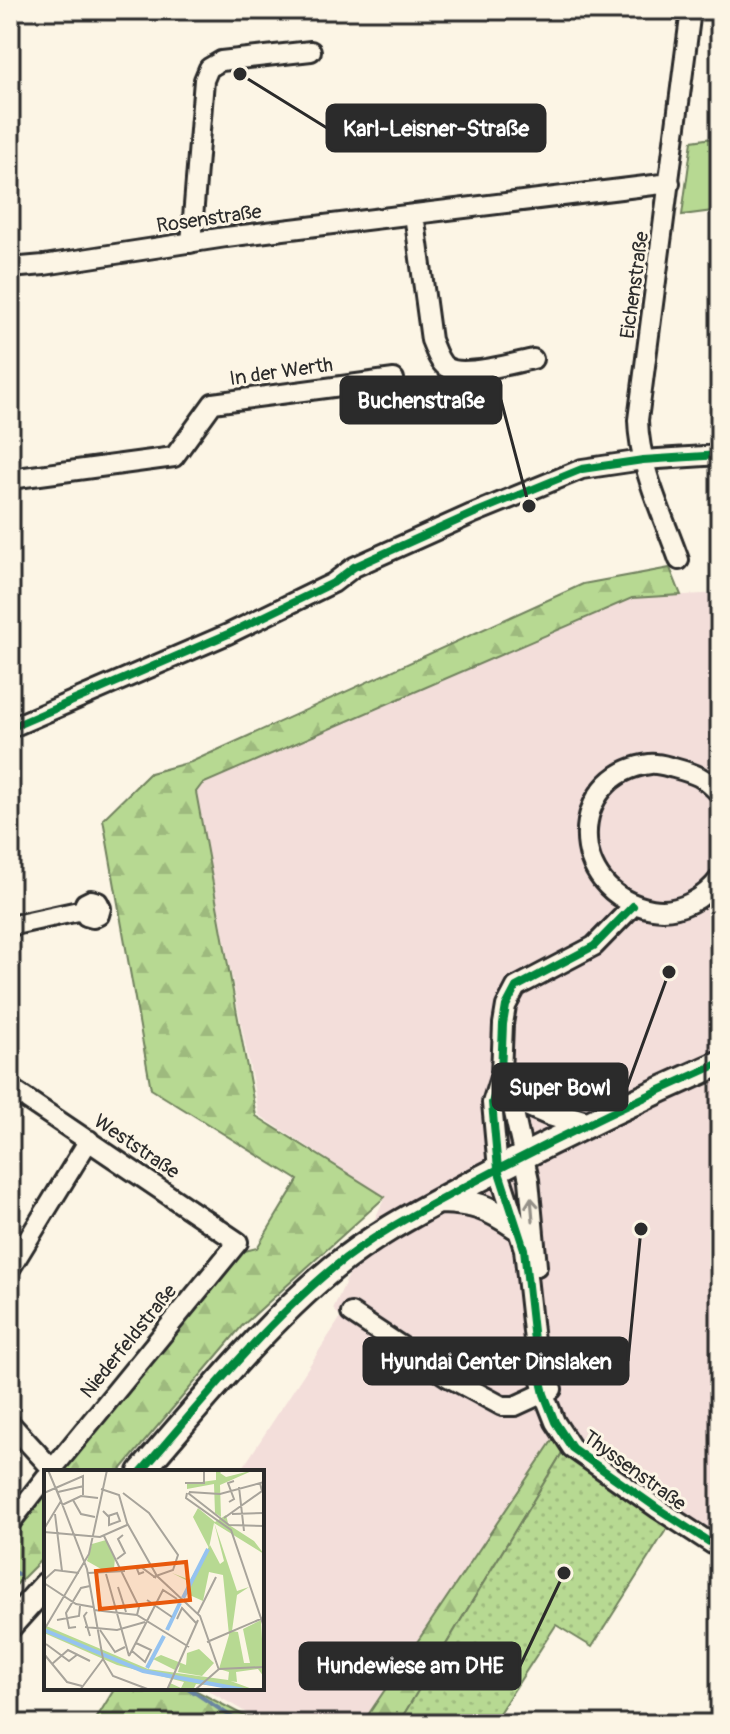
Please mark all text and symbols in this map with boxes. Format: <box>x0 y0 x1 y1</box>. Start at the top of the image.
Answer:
callout: Karl-Leisner-Straße <box>327 105 545 151</box>
text: Karl-Leisner-Straße <box>343 115 530 143</box>
street label: Rosenstraße <box>155 199 263 238</box>
street label: Eichenstraße <box>615 230 654 340</box>
street label: In der Werth <box>228 352 334 391</box>
callout: Buchenstraße <box>341 377 501 423</box>
text: Buchenstraße <box>357 387 486 415</box>
callout: Super Bowl <box>493 1064 627 1110</box>
text: Super Bowl <box>509 1074 611 1102</box>
street label: Weststraße <box>89 1109 185 1184</box>
one-way arrow <box>524 1196 539 1223</box>
street label: Niederfeldstraße <box>75 1279 182 1403</box>
callout: Hyundai Center Dinslaken <box>364 1338 628 1384</box>
text: Hyundai Center Dinslaken <box>380 1348 612 1376</box>
street label: Thyssenstraße <box>578 1425 691 1516</box>
inset map <box>44 1470 264 1690</box>
callout: Hundewiese am DHE <box>300 1643 520 1689</box>
text: Hundewiese am DHE <box>316 1652 505 1680</box>

